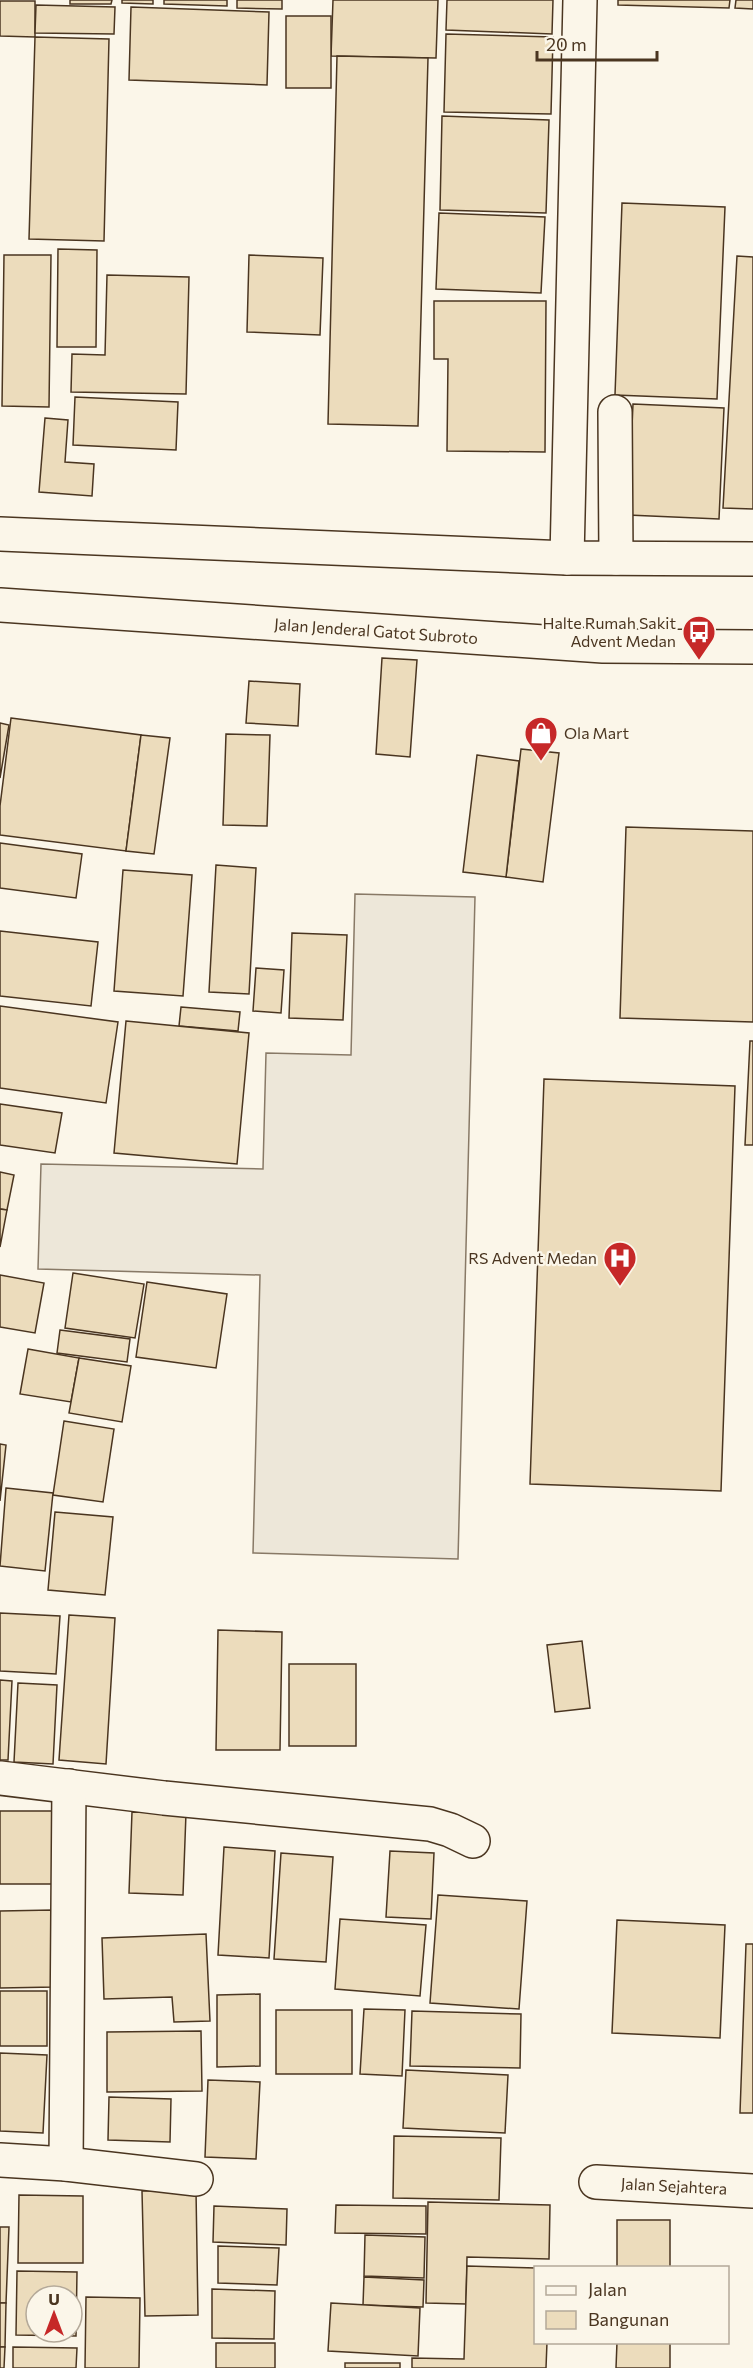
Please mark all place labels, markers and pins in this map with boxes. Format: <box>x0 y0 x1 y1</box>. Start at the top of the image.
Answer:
place label: Halte Rumah Sakit Advent Medan <box>542 613 676 650</box>
bus stop icon: Halte Rumah Sakit Advent Medan <box>681 614 717 661</box>
shop icon: Ola Mart <box>523 715 559 762</box>
place label: Ola Mart <box>564 723 629 742</box>
hospital icon: RS Advent Medan <box>602 1240 638 1287</box>
place label: RS Advent Medan <box>468 1248 597 1267</box>

